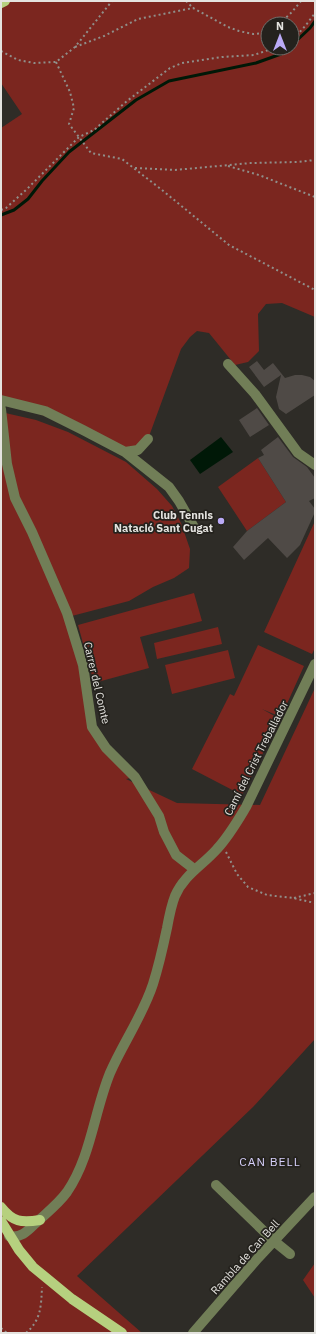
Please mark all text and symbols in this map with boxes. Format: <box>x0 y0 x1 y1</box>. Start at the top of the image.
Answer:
north arrow <box>260 16 300 56</box>
text: N <box>276 19 284 33</box>
place label: Club Tennis Natació Sant Cugat <box>114 508 213 535</box>
marker: Club Tennis Natació Sant Cugat <box>216 516 226 526</box>
street label: Carrer del Comte <box>81 641 113 725</box>
street label: Camí del Crist Treballador <box>221 698 291 818</box>
district label: CAN BELL <box>239 1154 301 1169</box>
street label: Rambla de Can Bell <box>208 1217 282 1297</box>

